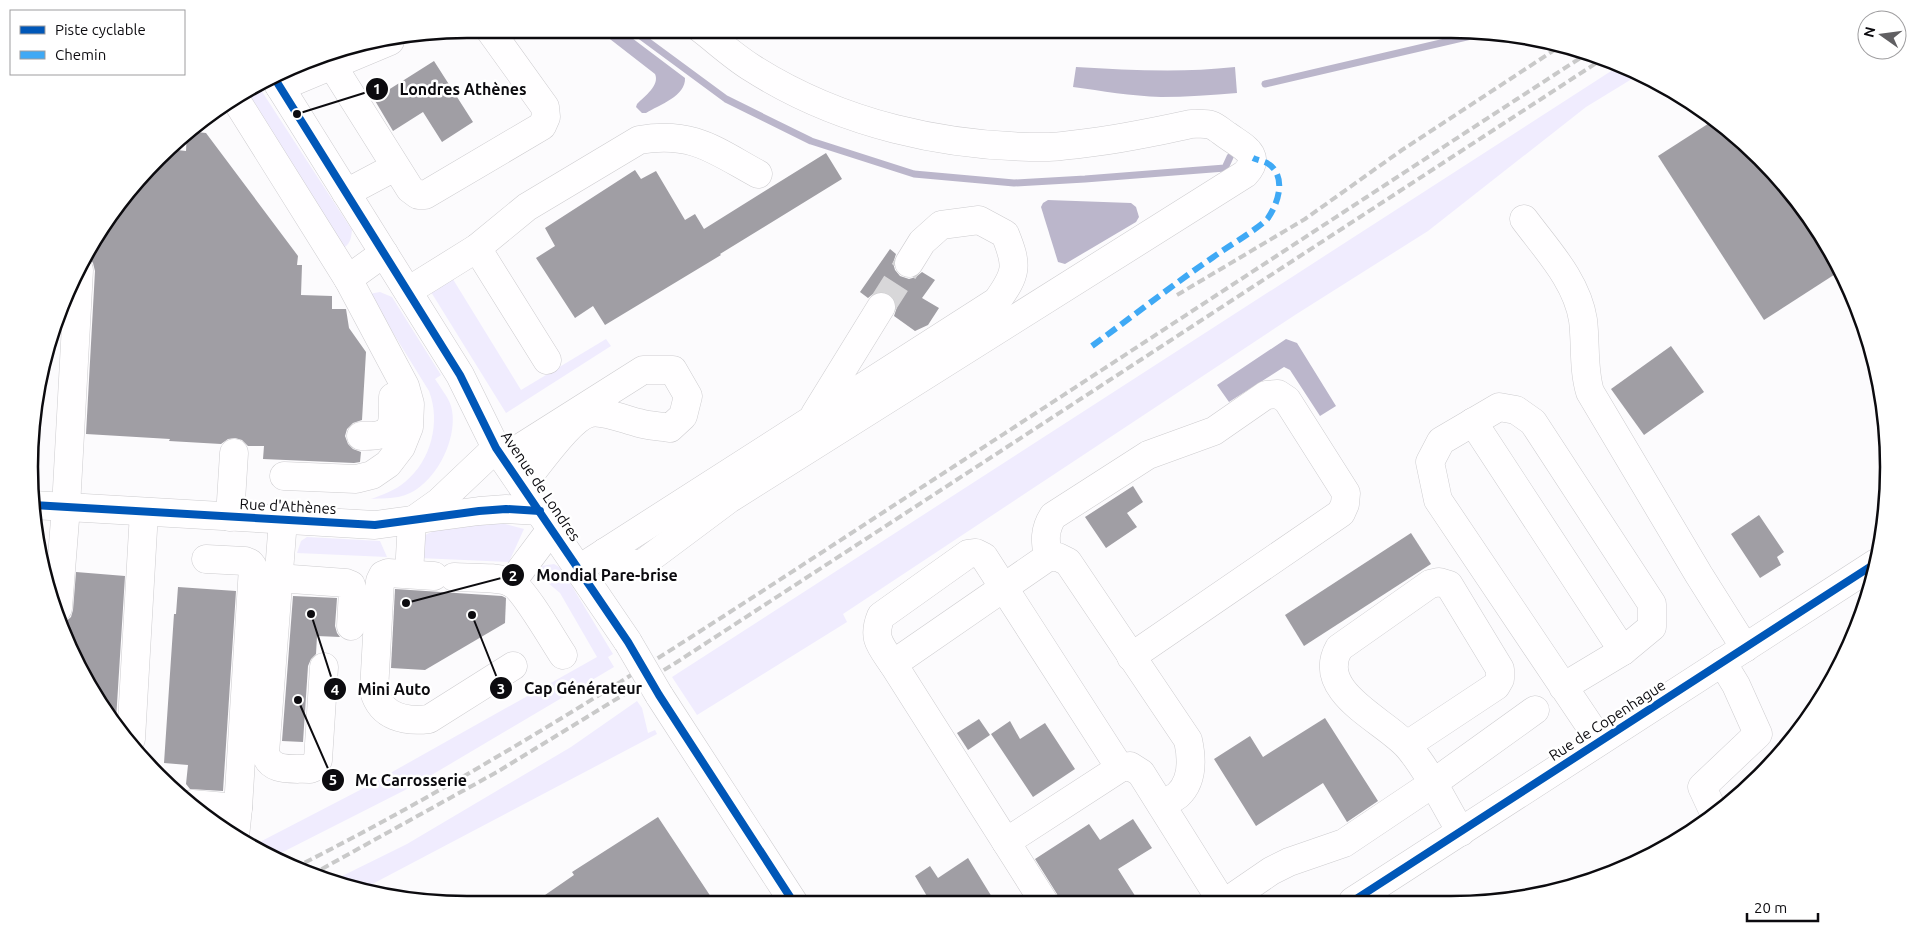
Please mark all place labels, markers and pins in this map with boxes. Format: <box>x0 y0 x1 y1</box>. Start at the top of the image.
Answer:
callout: Londres Athènes <box>365 74 537 105</box>
callout: Mondial Pare-brise <box>501 560 687 591</box>
callout: Cap Générateur <box>489 673 652 704</box>
callout: Mini Auto <box>323 674 441 705</box>
callout: Mc Carrosserie <box>320 765 477 796</box>

